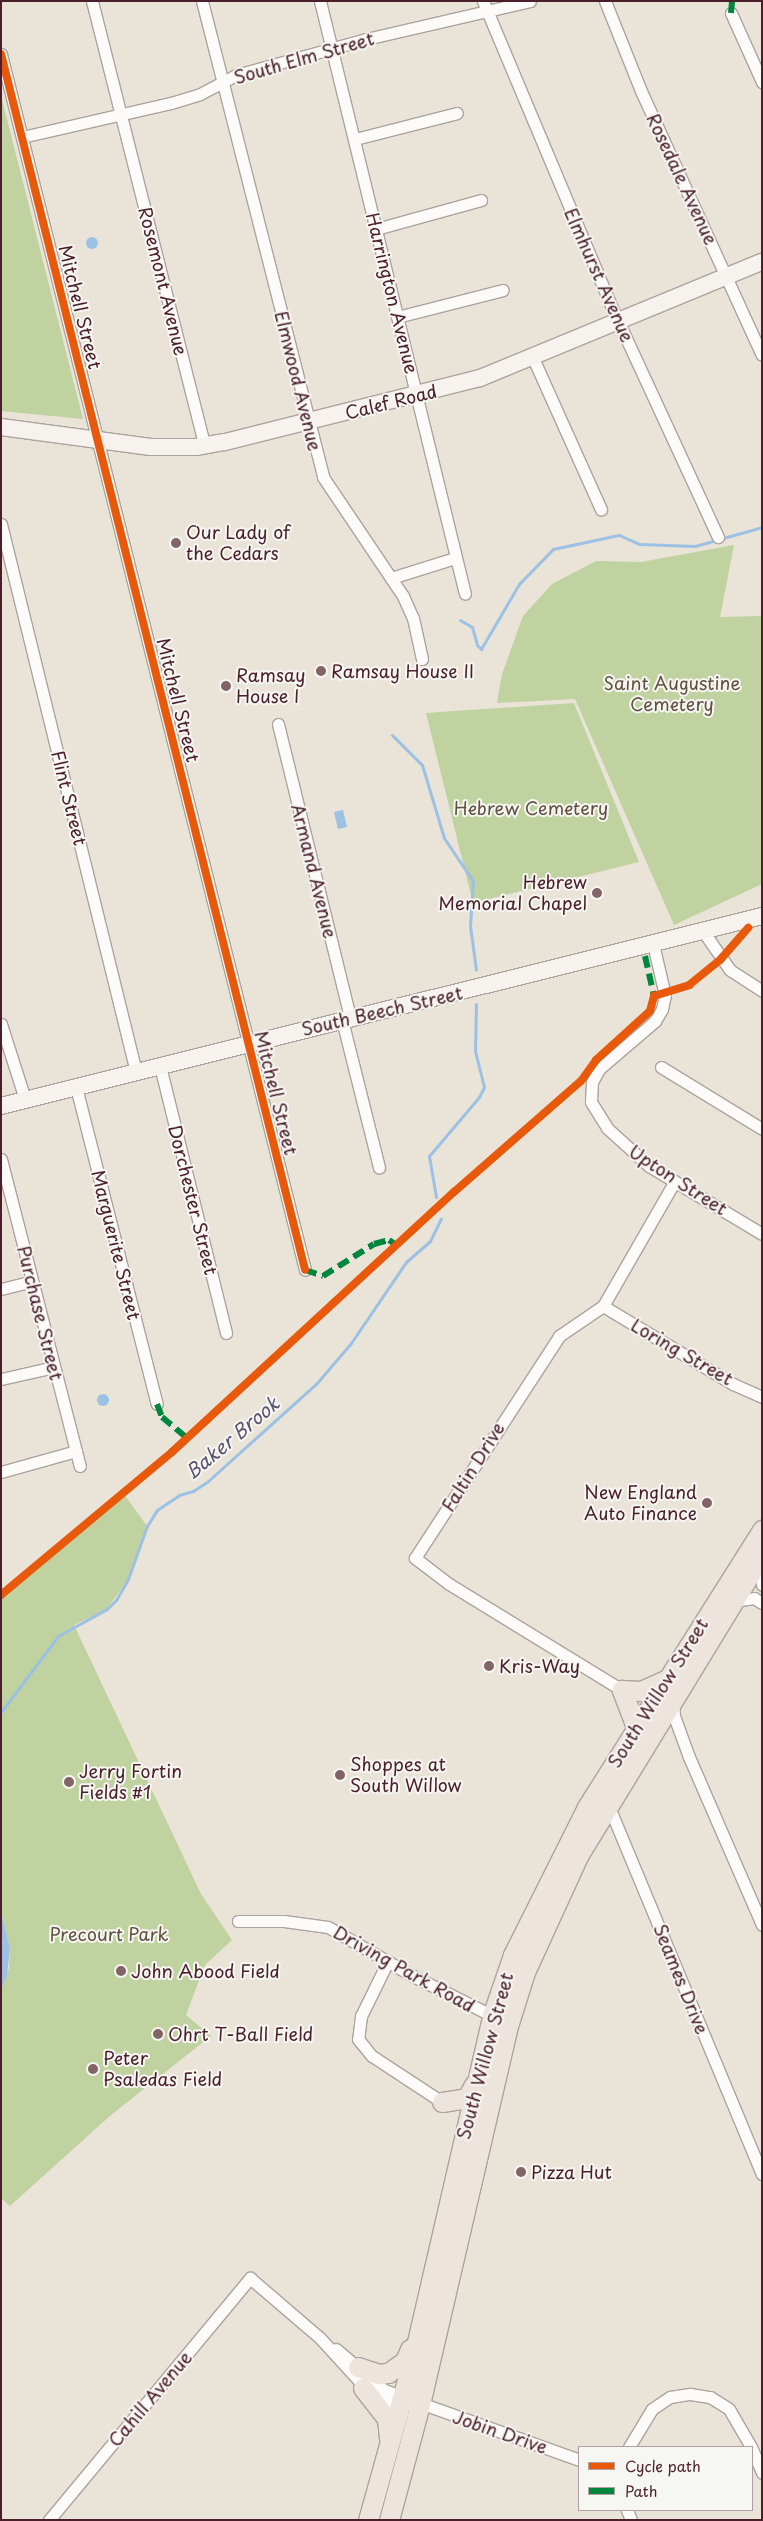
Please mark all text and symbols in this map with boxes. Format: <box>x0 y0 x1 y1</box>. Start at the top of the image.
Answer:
street label: South Elm Street <box>230 27 378 89</box>
street label: Rosedale Avenue <box>642 110 722 248</box>
street label: Rosemont Avenue <box>134 205 192 357</box>
street label: Elmhurst Avenue <box>560 205 638 345</box>
street label: Harrington Avenue <box>362 211 422 375</box>
street label: Mitchell Street <box>54 242 106 372</box>
street label: Elmwood Avenue <box>270 308 326 454</box>
street label: Calef Road <box>342 380 440 424</box>
place label: Our Lady of the Cedars <box>186 522 289 564</box>
marker: Our Lady of the Cedars <box>170 537 182 549</box>
street label: Mitchell Street <box>152 635 204 765</box>
place label: Ramsay House II <box>331 660 476 682</box>
place label: Ramsay House I <box>236 665 306 708</box>
marker: Ramsay House II <box>315 665 327 677</box>
park label: Saint Augustine Cemetery <box>603 673 741 716</box>
marker: Ramsay House I <box>220 680 232 692</box>
street label: Flint Street <box>47 748 91 848</box>
park label: Hebrew Cemetery <box>454 797 608 819</box>
street label: Armand Avenue <box>287 801 341 941</box>
place label: Hebrew Memorial Chapel <box>438 872 587 914</box>
marker: Hebrew Memorial Chapel <box>591 887 603 899</box>
street label: South Beech Street <box>299 982 465 1040</box>
street label: Mitchell Street <box>250 1028 302 1158</box>
street label: Dorchester Street <box>164 1122 222 1278</box>
street label: Upton Street <box>625 1140 731 1220</box>
street label: Marguerite Street <box>87 1167 145 1323</box>
street label: Purchase Street <box>13 1244 67 1382</box>
street label: Loring Street <box>628 1314 736 1390</box>
water label: Baker Brook <box>179 1391 285 1485</box>
street label: Faltin Drive <box>437 1418 509 1516</box>
place label: New England Auto Finance <box>583 1482 697 1525</box>
marker: New England Auto Finance <box>701 1497 713 1509</box>
street label: South Willow Street <box>603 1614 713 1772</box>
place label: Kris-Way <box>499 1655 580 1677</box>
marker: Kris-Way <box>483 1660 495 1672</box>
place label: Shoppes at South Willow <box>350 1754 462 1796</box>
place label: Jerry Fortin Fields #1 <box>79 1761 182 1804</box>
marker: Shoppes at South Willow <box>334 1769 346 1781</box>
marker: Jerry Fortin Fields #1 <box>63 1776 75 1788</box>
street label: Seames Drive <box>649 1920 713 2038</box>
street label: Driving Park Road <box>329 1921 479 2017</box>
park label: Precourt Park <box>49 1923 169 1945</box>
place label: John Abood Field <box>131 1960 280 1982</box>
marker: John Abood Field <box>115 1965 127 1977</box>
street label: South Willow Street <box>452 1970 518 2142</box>
place label: Ohrt T-Ball Field <box>168 2023 315 2045</box>
marker: Ohrt T-Ball Field <box>152 2028 164 2040</box>
place label: Peter Psaledas Field <box>103 2048 223 2090</box>
marker: Peter Psaledas Field <box>87 2063 99 2075</box>
place label: Pizza Hut <box>531 2161 613 2183</box>
marker: Pizza Hut <box>515 2166 527 2178</box>
street label: Cahill Avenue <box>104 2347 196 2451</box>
street label: Jobin Drive <box>450 2406 550 2458</box>
legend <box>578 2446 753 2511</box>
text: Cycle path <box>625 2454 701 2477</box>
text: Path <box>625 2479 657 2502</box>

